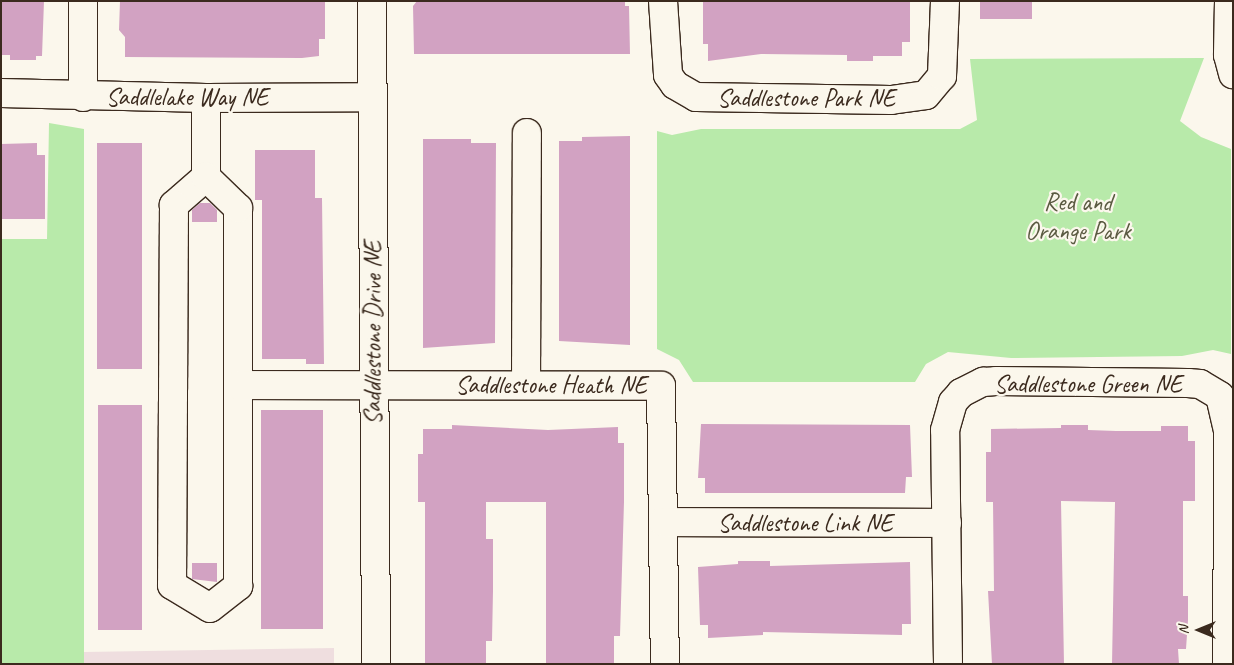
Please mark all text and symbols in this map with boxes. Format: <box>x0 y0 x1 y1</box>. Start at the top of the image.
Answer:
street label: Saddlelake Way NE <box>105 82 269 112</box>
street label: Saddlestone Park NE <box>716 83 896 113</box>
park label: Red and Orange Park <box>1025 188 1131 247</box>
street label: Saddlestone Drive NE <box>358 240 388 426</box>
street label: Saddlestone Green NE <box>994 369 1182 399</box>
street label: Saddlestone Heath NE <box>455 370 647 400</box>
street label: Saddlestone Link NE <box>717 508 893 538</box>
north arrow <box>1174 605 1224 655</box>
text: N <box>1175 626 1192 634</box>

